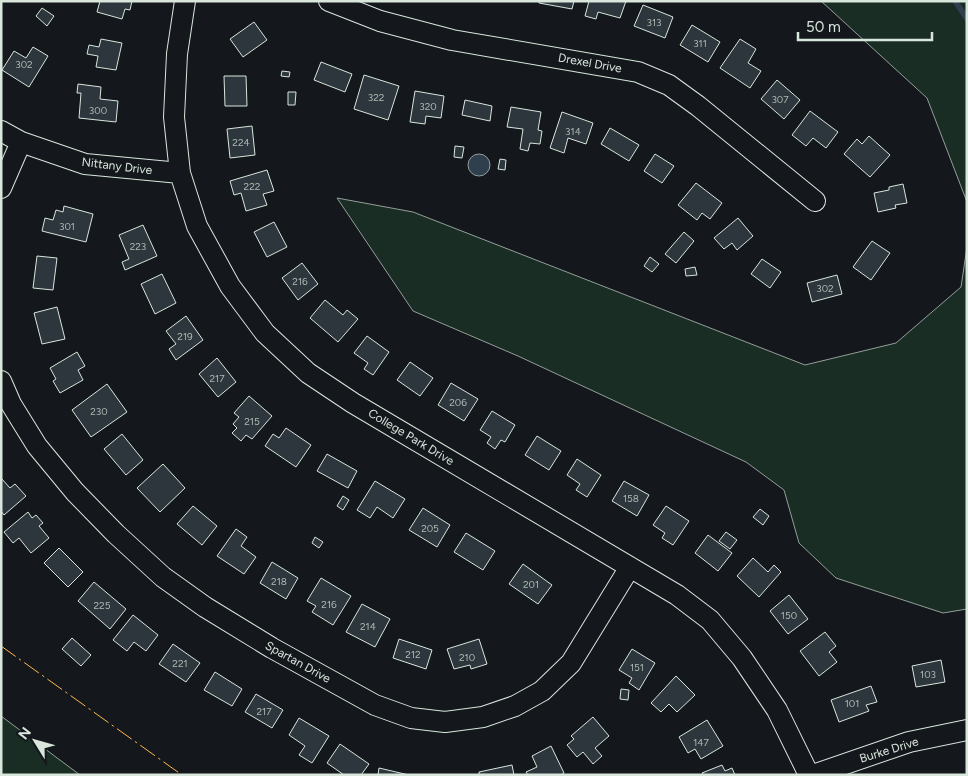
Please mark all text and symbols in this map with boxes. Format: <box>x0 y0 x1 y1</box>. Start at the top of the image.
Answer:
scale bar <box>798 10 932 42</box>
house number: 313 <box>646 16 662 29</box>
text: 50 m <box>806 18 841 36</box>
house number: 311 <box>693 37 707 50</box>
street label: Drexel Drive <box>557 51 623 76</box>
house number: 302 <box>15 58 33 71</box>
house number: 322 <box>368 91 384 104</box>
house number: 307 <box>771 93 789 106</box>
house number: 320 <box>419 100 437 113</box>
house number: 300 <box>89 104 107 117</box>
house number: 314 <box>565 125 581 138</box>
house number: 224 <box>232 136 250 149</box>
street label: Nittany Drive <box>81 155 153 177</box>
house number: 222 <box>244 180 260 193</box>
house number: 301 <box>59 220 75 233</box>
house number: 223 <box>130 240 146 253</box>
house number: 216 <box>292 275 308 288</box>
house number: 302 <box>816 282 834 295</box>
house number: 219 <box>177 330 193 343</box>
house number: 217 <box>209 372 225 385</box>
house number: 206 <box>449 396 467 409</box>
house number: 230 <box>90 405 108 418</box>
street label: College Park Drive <box>366 406 457 468</box>
house number: 215 <box>244 415 260 428</box>
house number: 158 <box>623 492 639 505</box>
house number: 205 <box>421 522 439 535</box>
house number: 218 <box>271 575 287 588</box>
house number: 201 <box>523 578 539 591</box>
house number: 216 <box>321 598 337 611</box>
house number: 225 <box>94 599 111 612</box>
house number: 150 <box>781 609 797 622</box>
house number: 214 <box>360 620 376 633</box>
street label: Spartan Drive <box>263 638 334 686</box>
house number: 212 <box>405 648 421 661</box>
house number: 210 <box>459 651 475 664</box>
house number: 221 <box>172 657 188 670</box>
house number: 151 <box>630 661 644 674</box>
house number: 103 <box>920 668 936 681</box>
house number: 101 <box>845 697 859 710</box>
house number: 217 <box>256 705 272 718</box>
north arrow <box>10 716 60 766</box>
text: N <box>15 724 35 743</box>
street label: Burke Drive <box>858 734 921 766</box>
house number: 147 <box>693 736 709 749</box>

